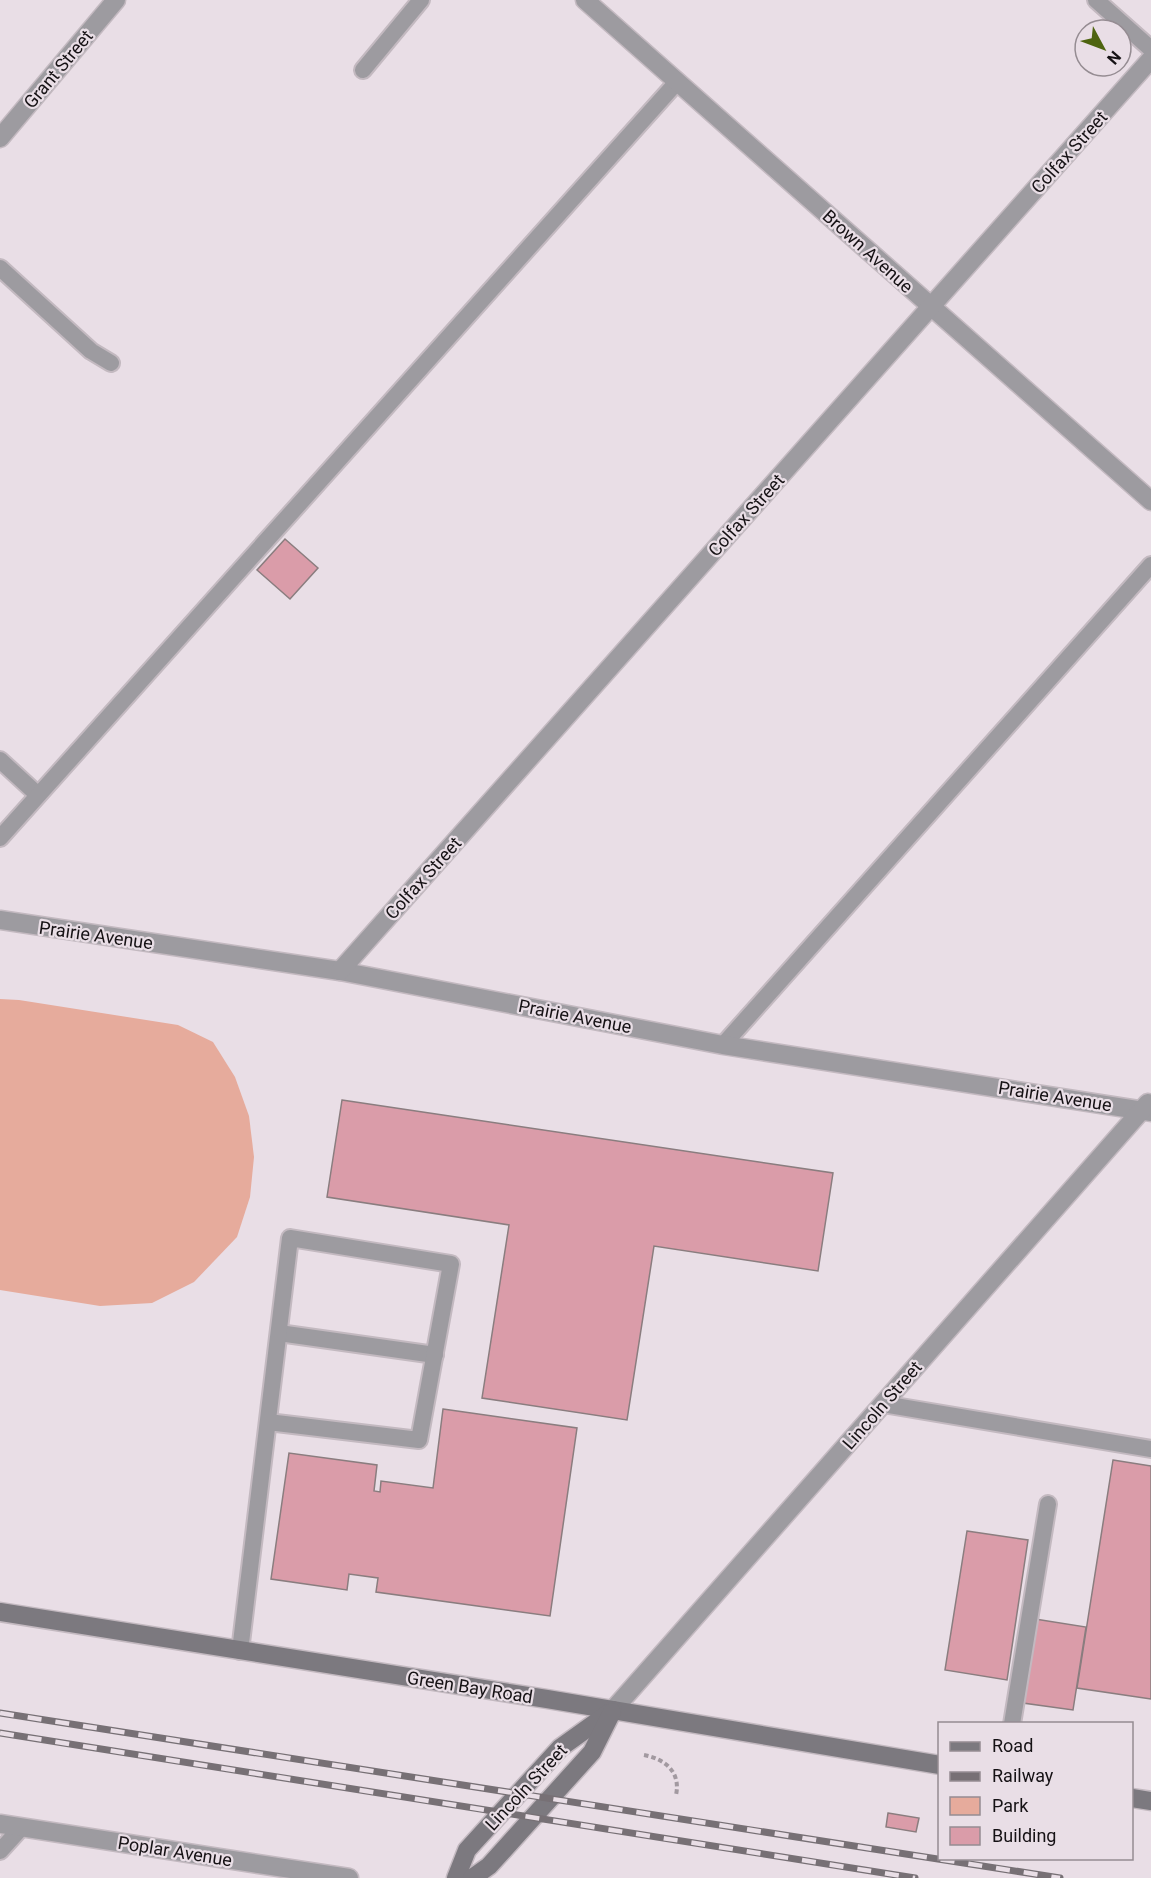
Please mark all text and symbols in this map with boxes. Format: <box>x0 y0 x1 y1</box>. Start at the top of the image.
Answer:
north arrow <box>1073 18 1133 78</box>
street label: Grant Street <box>19 26 97 112</box>
text: N <box>1103 47 1125 68</box>
street label: Colfax Street <box>1027 107 1111 197</box>
street label: Brown Avenue <box>819 205 917 297</box>
street label: Colfax Street <box>704 470 788 560</box>
street label: Colfax Street <box>381 833 465 923</box>
street label: Prairie Avenue <box>38 917 154 953</box>
street label: Prairie Avenue <box>517 995 633 1037</box>
street label: Prairie Avenue <box>997 1077 1113 1115</box>
street label: Lincoln Street <box>838 1357 926 1453</box>
street label: Green Bay Road <box>406 1667 534 1707</box>
legend <box>938 1722 1133 1860</box>
text: Road <box>992 1735 1033 1756</box>
street label: Lincoln Street <box>481 1740 571 1834</box>
text: Railway <box>992 1765 1054 1786</box>
text: Park <box>992 1795 1029 1816</box>
text: Building <box>992 1825 1056 1846</box>
street label: Poplar Avenue <box>116 1832 234 1870</box>

